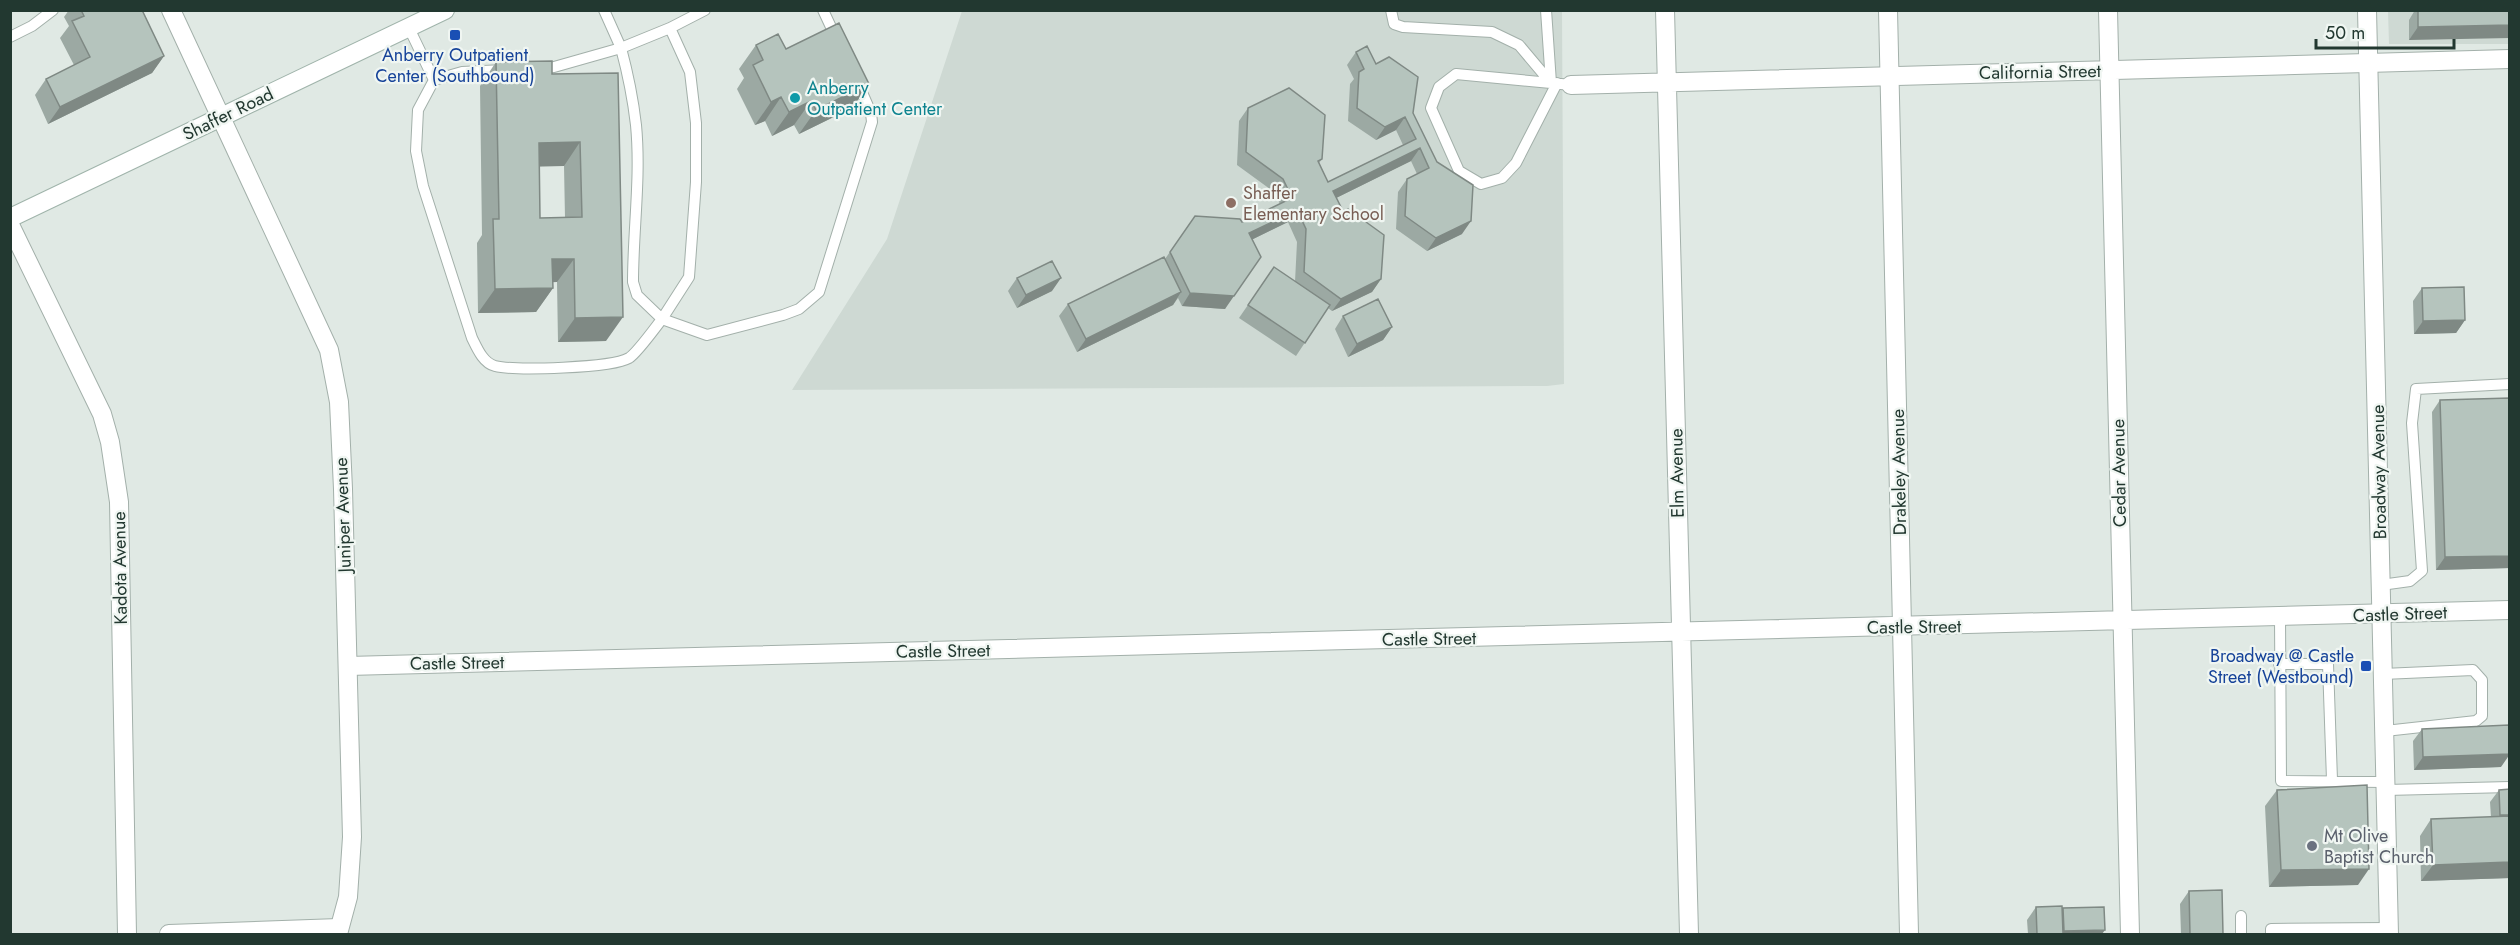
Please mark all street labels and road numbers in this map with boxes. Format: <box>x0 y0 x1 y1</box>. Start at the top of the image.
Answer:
street label: California Street <box>1979 58 2102 86</box>
street label: Shaffer Road <box>178 81 278 147</box>
street label: Broadway Avenue <box>2365 404 2393 540</box>
street label: Drakeley Avenue <box>1885 409 1913 535</box>
street label: Cedar Avenue <box>2105 419 2133 527</box>
street label: Elm Avenue <box>1663 428 1691 518</box>
street label: Juniper Avenue <box>328 457 358 575</box>
street label: Kadota Avenue <box>106 511 134 625</box>
street label: Castle Street <box>2352 599 2448 629</box>
street label: Castle Street <box>1867 613 1962 641</box>
street label: Castle Street <box>1382 625 1477 653</box>
street label: Castle Street <box>896 637 991 665</box>
street label: Castle Street <box>410 649 505 677</box>

